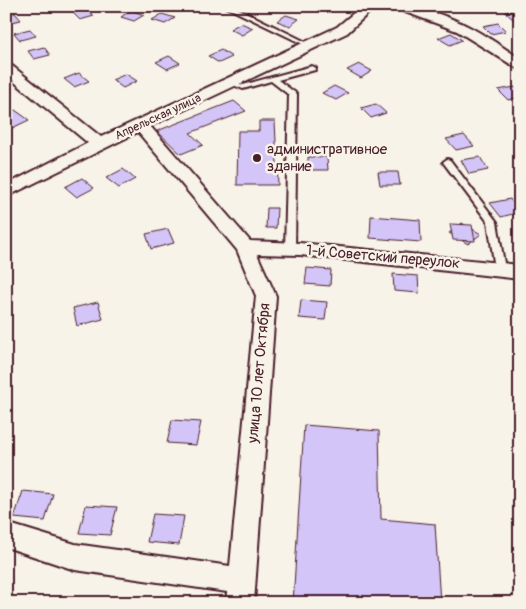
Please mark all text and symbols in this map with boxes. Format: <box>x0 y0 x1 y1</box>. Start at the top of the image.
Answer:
street label: Апрельская улица <box>113 90 204 144</box>
place label: административное здание <box>267 140 388 176</box>
marker: административное здание <box>251 152 263 164</box>
street label: 1-й Советский переулок <box>305 241 461 273</box>
street label: улица 10 лет Октября <box>243 302 275 445</box>

